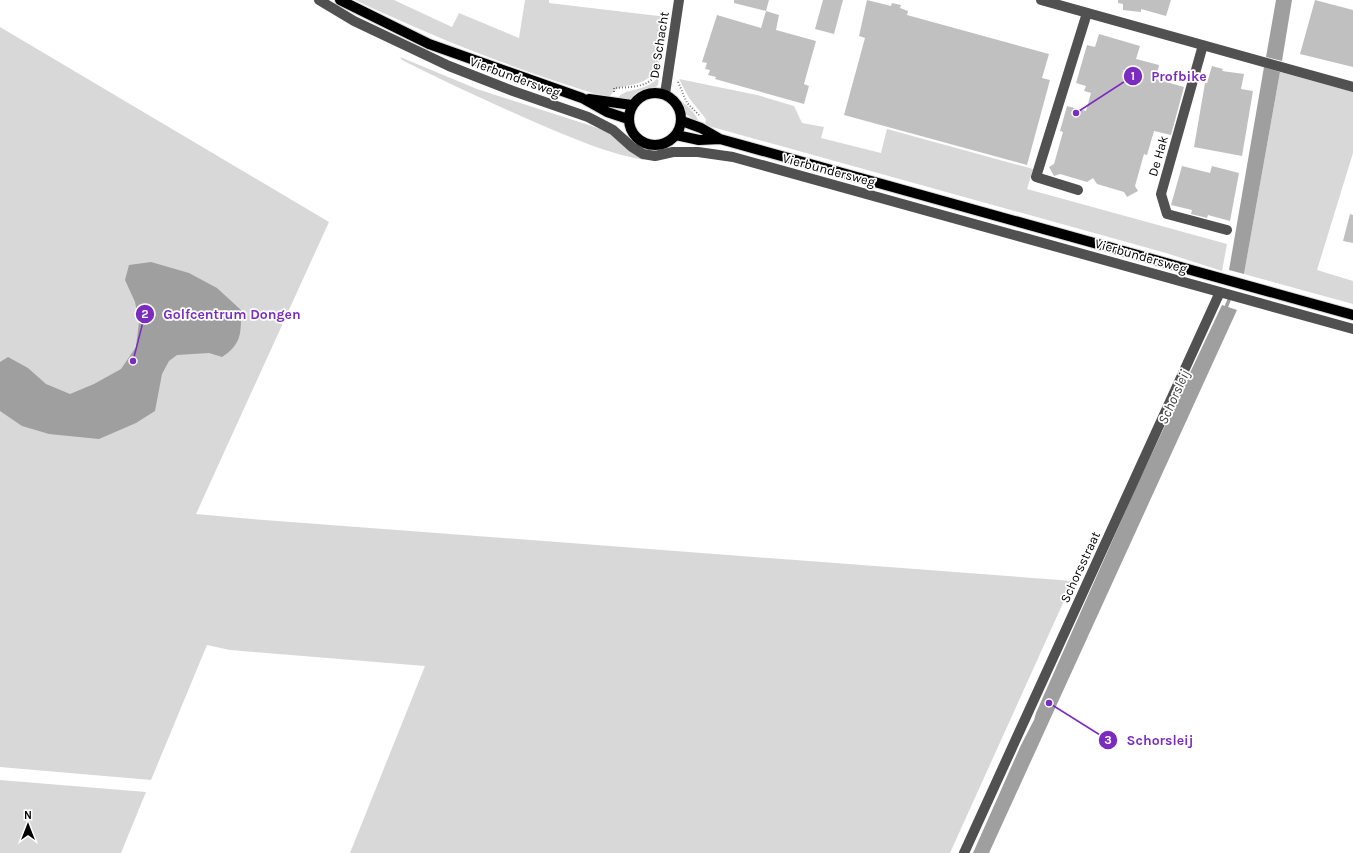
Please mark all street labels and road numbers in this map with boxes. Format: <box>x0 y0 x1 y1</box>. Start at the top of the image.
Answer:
street label: De Schacht <box>646 10 672 79</box>
street label: Vierbundersweg <box>468 54 563 101</box>
street label: De Hak <box>1145 134 1171 178</box>
street label: Vierbundersweg <box>781 150 878 190</box>
street label: Vierbundersweg <box>1093 236 1190 277</box>
street label: Schorsstraat <box>1057 529 1103 605</box>

